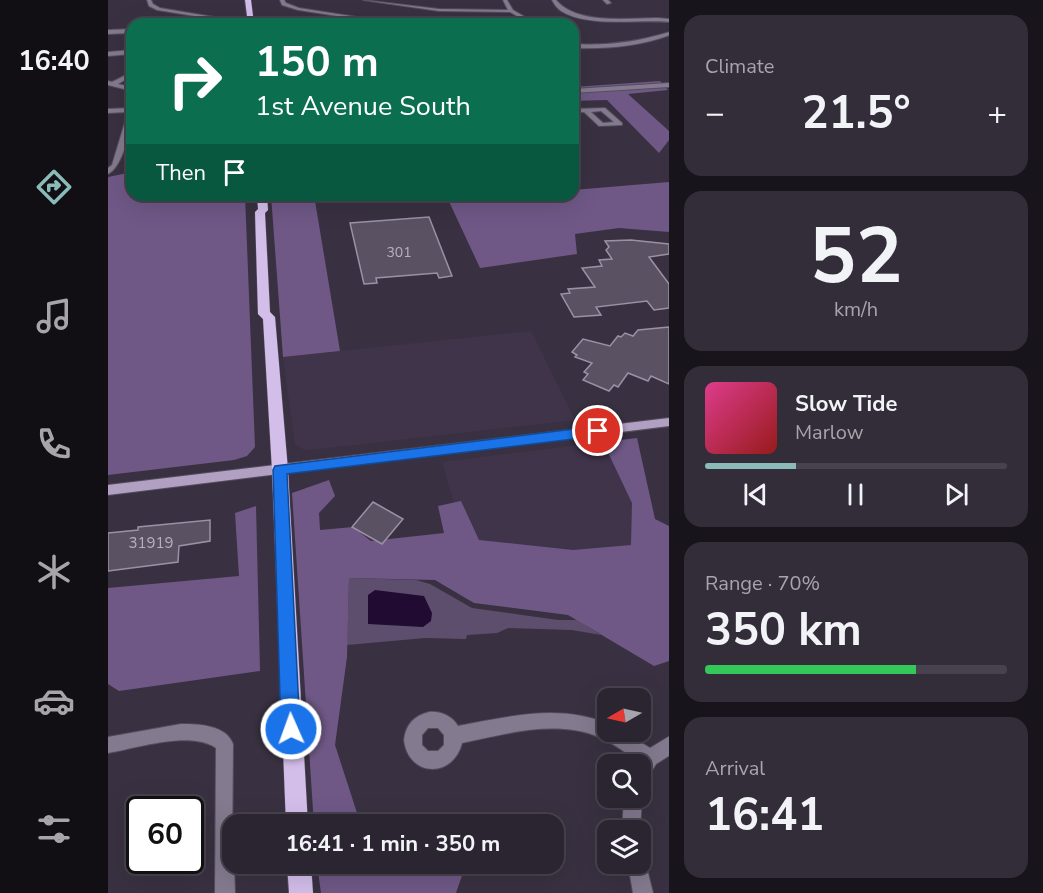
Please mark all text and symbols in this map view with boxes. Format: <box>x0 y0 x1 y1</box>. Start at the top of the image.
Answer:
text: 150 m <box>255 34 379 91</box>
icon: right <box>156 42 234 120</box>
text: 16:40 <box>18 43 90 80</box>
text: Climate <box>705 53 774 80</box>
text: 21.5° <box>801 83 911 144</box>
text: 1st Avenue South <box>255 88 471 125</box>
text: − <box>705 91 725 136</box>
text: + <box>987 91 1007 136</box>
icon: arrive <box>218 156 251 189</box>
text: Then <box>156 158 206 188</box>
icon: directions <box>33 166 75 208</box>
text: 52 <box>809 203 903 310</box>
house number: 301 <box>386 243 412 262</box>
icon: music <box>33 295 75 337</box>
text: km/h <box>834 296 878 323</box>
text: Slow Tide <box>795 389 897 419</box>
pin <box>572 405 623 456</box>
icon: arrive <box>581 414 614 447</box>
text: Marlow <box>795 419 863 446</box>
icon: phone <box>33 423 75 465</box>
icon: previous <box>739 478 772 511</box>
icon: pause <box>839 478 872 511</box>
icon: next <box>940 478 973 511</box>
house number: 31919 <box>128 533 174 553</box>
icon: climate <box>33 551 75 593</box>
text: Range · 70% <box>705 570 820 597</box>
text: 350 km <box>705 600 862 661</box>
icon: car <box>33 680 75 722</box>
north arrow <box>597 688 651 742</box>
map controls <box>597 688 651 874</box>
position arrow <box>259 697 323 761</box>
button: search <box>597 754 651 808</box>
text: Arrival <box>705 755 765 782</box>
text: 16:41 <box>705 785 824 846</box>
speed limit sign: 60 <box>126 796 204 874</box>
icon: filters <box>33 808 75 850</box>
button: layers <box>597 820 651 874</box>
text: 16:41 · 1 min · 350 m <box>286 829 500 859</box>

